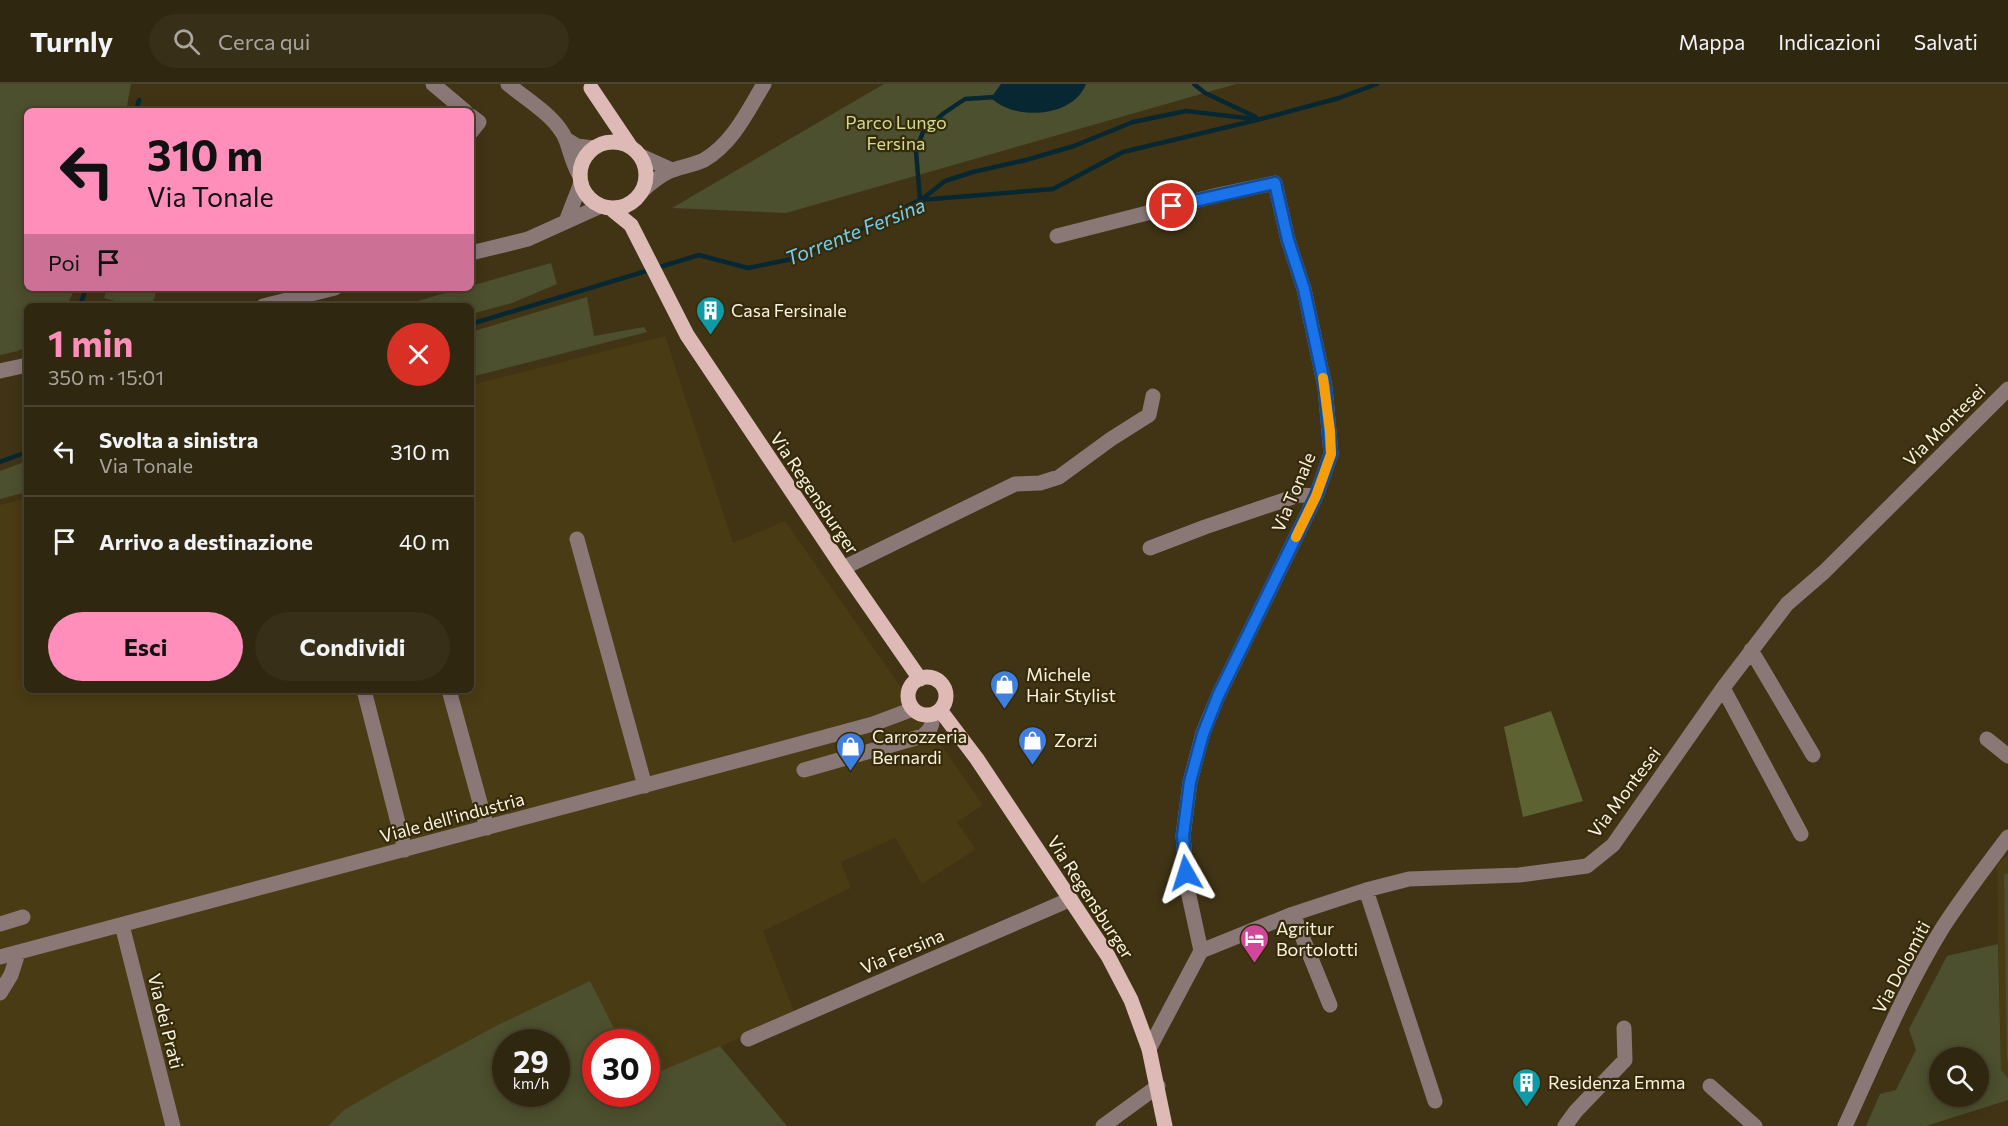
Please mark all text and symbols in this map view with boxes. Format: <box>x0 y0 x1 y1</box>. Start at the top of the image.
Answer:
search box <box>149 14 569 68</box>
text: Turnly <box>30 24 113 58</box>
icon: search <box>170 25 203 58</box>
text: Cerca qui <box>218 28 311 55</box>
text: Mappa <box>1678 29 1745 54</box>
text: Indicazioni <box>1778 29 1881 54</box>
text: Salvati <box>1914 29 1978 54</box>
park label: Parco Lungo Fersina <box>845 111 947 154</box>
text: 310 m <box>147 128 263 180</box>
icon: left <box>48 132 126 210</box>
text: Via Tonale <box>147 180 274 213</box>
pin <box>1146 180 1197 231</box>
icon: arrive <box>1155 189 1188 222</box>
water label: Torrente Fersina <box>782 192 928 270</box>
icon: arrive <box>92 246 125 279</box>
text: Poi <box>48 249 80 276</box>
building icon: Casa Fersinale <box>694 294 726 336</box>
place label: Casa Fersinale <box>731 299 847 321</box>
text: 1 min <box>48 320 133 364</box>
button: close <box>387 323 450 386</box>
text: 350 m · 15:01 <box>48 365 164 389</box>
street label: Via Montesei <box>1898 379 1990 471</box>
text: Svolta a sinistra <box>99 426 258 453</box>
street label: Via Regensburger <box>766 428 864 558</box>
icon: left <box>48 435 81 468</box>
text: 310 m <box>390 438 450 465</box>
street label: Via Tonale <box>1266 449 1320 535</box>
text: Via Tonale <box>99 453 193 477</box>
icon: arrive <box>48 525 81 558</box>
text: Arrivo a destinazione <box>99 528 313 555</box>
text: 40 m <box>399 528 450 555</box>
button: Esci <box>48 612 243 681</box>
button: Condividi <box>255 612 450 681</box>
place label: Michele Hair Stylist <box>1026 663 1116 706</box>
shop icon: Michele Hair Stylist <box>989 668 1021 710</box>
shop icon: Zorzi <box>1017 724 1049 766</box>
place label: Carrozzeria Bernardi <box>872 725 967 768</box>
place label: Zorzi <box>1054 729 1098 751</box>
shop icon: Carrozzeria Bernardi <box>835 730 867 772</box>
street label: Via Montesei <box>1583 743 1665 841</box>
street label: Viale dell'industria <box>377 787 527 847</box>
street label: Via Regensburger <box>1043 831 1139 963</box>
position arrow <box>1154 841 1218 905</box>
place label: Agritur Bortolotti <box>1276 917 1358 960</box>
street label: Via Dolomiti <box>1867 917 1935 1017</box>
hotel icon: Agritur Bortolotti <box>1239 922 1271 964</box>
street label: Via Fersina <box>857 924 947 978</box>
street label: Via dei Prati <box>144 971 188 1071</box>
speed limit sign: 30 <box>582 1029 660 1107</box>
text: 29 <box>513 1042 549 1079</box>
map controls <box>1929 1047 1989 1107</box>
button: search <box>1929 1047 1989 1107</box>
building icon: Residenza Emma <box>1511 1066 1543 1108</box>
place label: Residenza Emma <box>1548 1071 1685 1093</box>
text: km/h <box>513 1074 549 1092</box>

